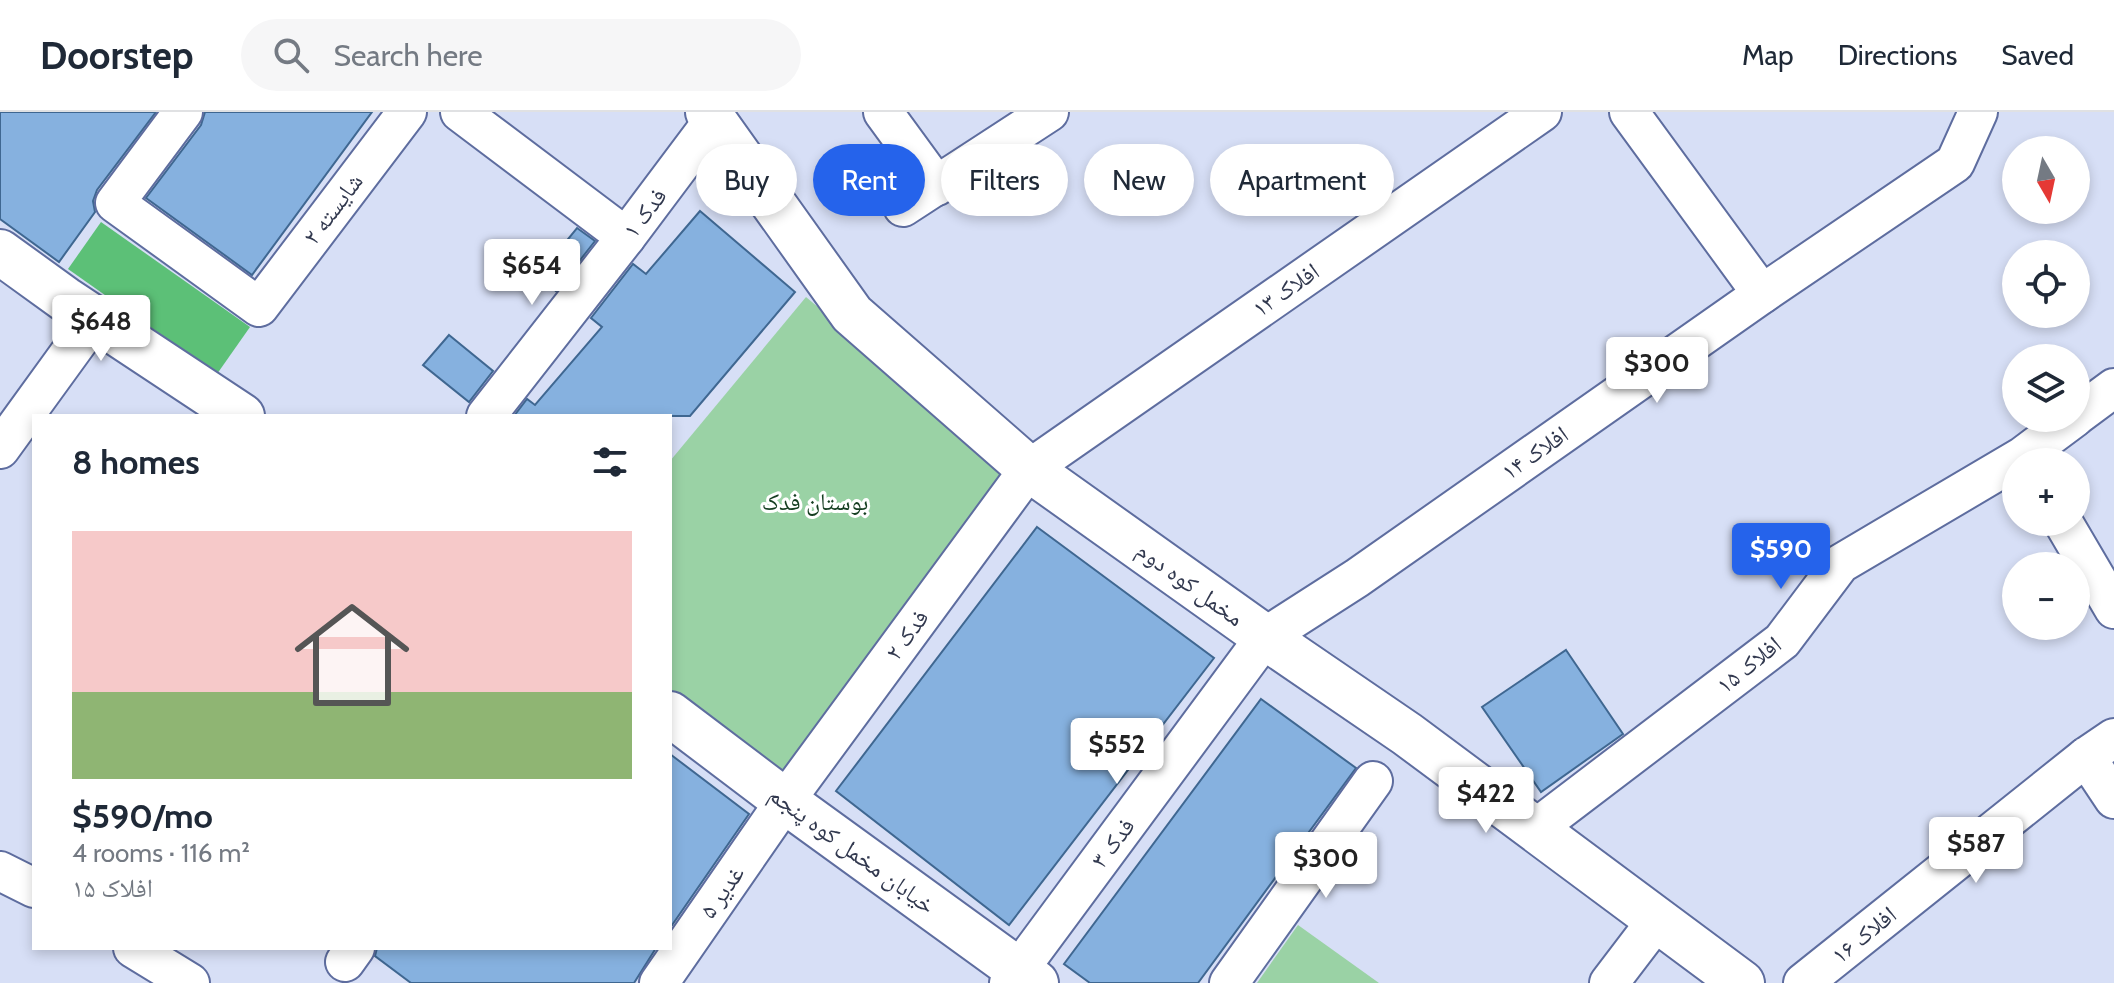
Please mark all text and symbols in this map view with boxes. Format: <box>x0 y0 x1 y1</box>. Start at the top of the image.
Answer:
search box <box>241 19 801 91</box>
text: Doorstep <box>40 32 193 79</box>
icon: search <box>269 33 313 77</box>
text: Search here <box>333 37 483 74</box>
text: Map <box>1742 38 1794 72</box>
text: Directions <box>1838 38 1957 72</box>
text: Saved <box>2001 38 2074 72</box>
north arrow <box>2002 136 2090 224</box>
map controls <box>2002 136 2090 640</box>
chip: Buy <box>696 144 797 216</box>
chip: Rent <box>813 144 925 216</box>
chip: Filters <box>941 144 1068 216</box>
chip: New <box>1084 144 1194 216</box>
chip: Apartment <box>1210 144 1394 216</box>
street label: شایسته ۲ <box>296 167 369 250</box>
street label: فدک ۱ <box>616 182 673 243</box>
pin: $654 <box>485 239 579 307</box>
button: locate <box>2002 240 2090 328</box>
text: $654 <box>502 249 562 281</box>
street label: افلاک ۱۳ <box>1247 256 1325 323</box>
pin: $648 <box>54 295 148 363</box>
text: $648 <box>70 305 132 337</box>
pin: $300 <box>1610 337 1704 405</box>
button: layers <box>2002 344 2090 432</box>
text: $300 <box>1624 347 1690 379</box>
street label: افلاک ۱۴ <box>1496 419 1574 486</box>
icon: filters <box>588 440 632 484</box>
text: 8 homes <box>72 441 200 483</box>
button: + <box>2002 448 2090 536</box>
park label: بوستان فدک <box>762 487 868 516</box>
pin: $590 <box>1734 523 1828 591</box>
text: $590 <box>1750 533 1812 565</box>
street label: مخمل کوه دوم <box>1130 535 1250 634</box>
button: − <box>2002 552 2090 640</box>
icon: home <box>280 583 424 727</box>
street label: فدک ۲ <box>879 604 934 665</box>
street label: افلاک ۱۵ <box>1711 630 1787 699</box>
pin: $552 <box>1070 718 1164 786</box>
text: $552 <box>1089 728 1145 760</box>
pin: $422 <box>1439 767 1533 835</box>
text: $422 <box>1457 777 1515 809</box>
street label: خیابان مخمل کوه پنجم <box>762 779 941 921</box>
text: $590/mo <box>72 795 213 837</box>
street label: فدک ۳ <box>1084 812 1141 873</box>
pin: $587 <box>1929 817 2023 885</box>
text: $587 <box>1947 827 2005 859</box>
pin: $300 <box>1279 832 1373 900</box>
text: 4 rooms · 116 m² <box>72 837 250 869</box>
text: $300 <box>1293 842 1359 874</box>
street label: غدیر ۵ <box>693 860 750 924</box>
text: افلاک ۱۵ <box>72 872 153 904</box>
street label: افلاک ۱۶ <box>1826 900 1902 969</box>

